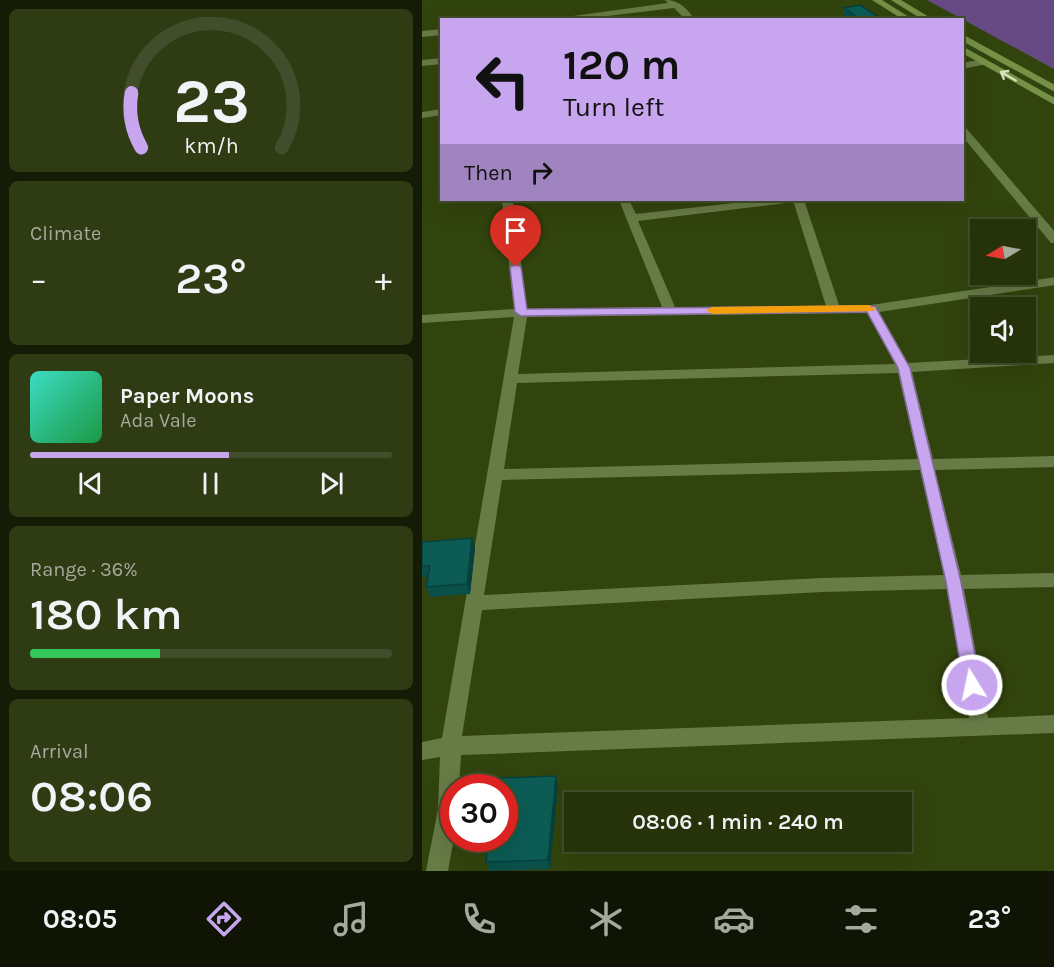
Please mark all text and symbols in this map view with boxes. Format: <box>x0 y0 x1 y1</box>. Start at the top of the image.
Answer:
text: 120 m <box>563 40 680 90</box>
icon: left <box>464 42 542 120</box>
text: 23 <box>173 65 249 138</box>
one-way arrow <box>1000 70 1017 82</box>
text: Turn left <box>563 91 664 123</box>
text: km/h <box>184 133 238 158</box>
icon: right <box>525 156 558 189</box>
text: Then <box>464 160 513 186</box>
pin <box>490 205 541 267</box>
icon: arrive <box>499 214 532 247</box>
north arrow <box>970 219 1036 285</box>
map controls <box>970 219 1036 363</box>
text: Climate <box>30 222 101 245</box>
text: 23° <box>175 252 247 304</box>
text: − <box>30 260 47 298</box>
text: + <box>375 260 392 298</box>
button: sound <box>970 297 1036 363</box>
text: Paper Moons <box>120 383 254 409</box>
text: Ada Vale <box>120 409 197 432</box>
icon: previous <box>74 467 107 500</box>
icon: pause <box>194 467 227 500</box>
icon: next <box>315 467 348 500</box>
text: Range · 36% <box>30 558 138 581</box>
text: 180 km <box>30 588 182 640</box>
position arrow <box>940 653 1004 717</box>
text: Arrival <box>30 740 89 763</box>
text: 08:06 <box>30 770 153 822</box>
speed limit sign: 30 <box>440 774 518 852</box>
text: 08:06 · 1 min · 240 m <box>632 809 844 835</box>
icon: directions <box>203 898 245 940</box>
icon: music <box>330 898 372 940</box>
icon: phone <box>458 898 500 940</box>
icon: climate <box>585 898 627 940</box>
icon: car <box>713 898 755 940</box>
icon: filters <box>840 898 882 940</box>
text: 08:05 <box>43 903 117 935</box>
text: 23° <box>968 903 1011 935</box>

